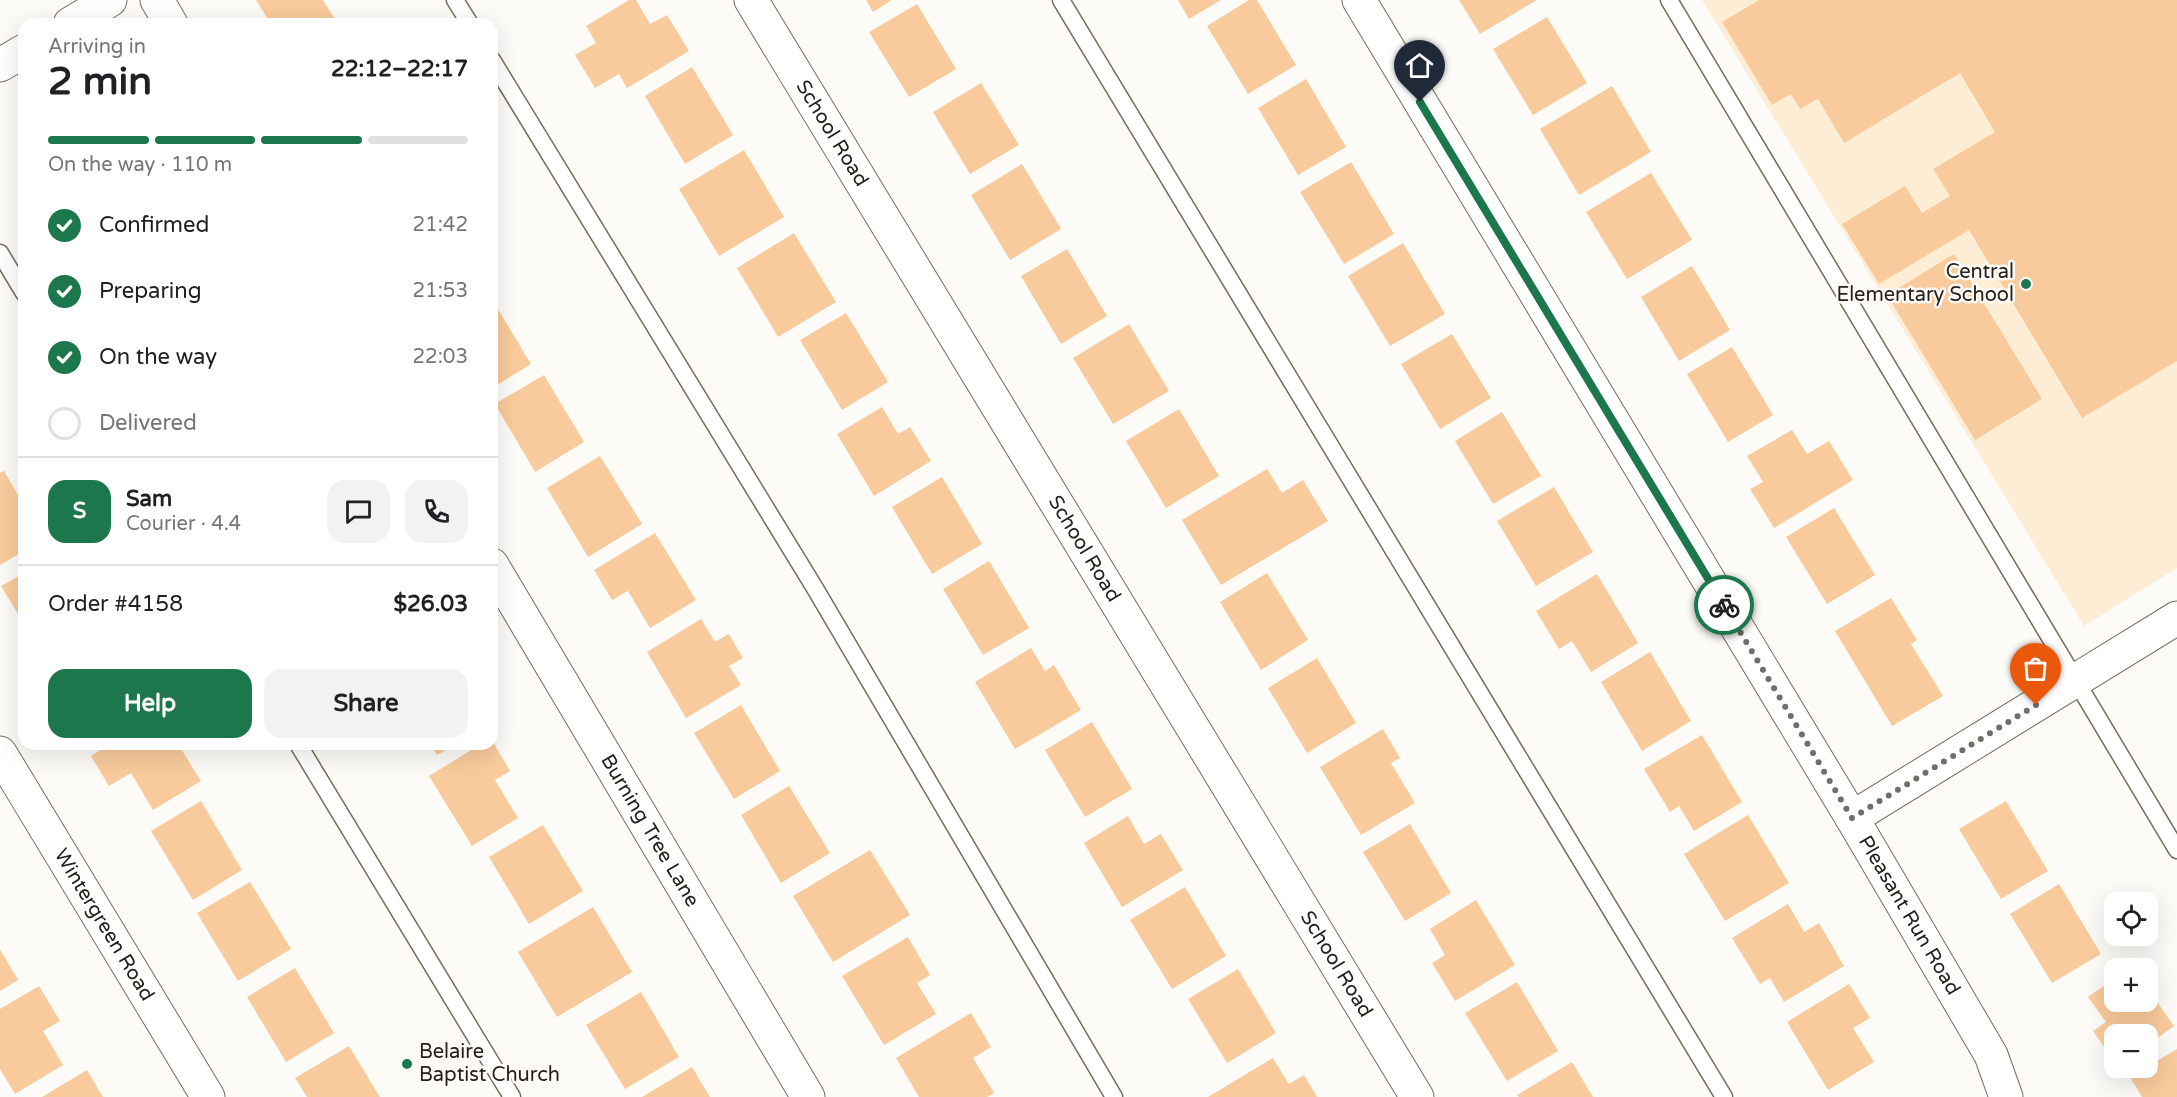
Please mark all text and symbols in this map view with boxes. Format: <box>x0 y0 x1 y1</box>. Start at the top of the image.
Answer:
text: Arriving in <box>48 35 146 59</box>
pin <box>1394 40 1445 102</box>
icon: home <box>1403 49 1436 82</box>
text: 22:12–22:17 <box>331 56 468 82</box>
text: 2 min <box>48 58 152 105</box>
street label: School Road <box>791 76 873 191</box>
text: On the way · 110 m <box>48 153 232 177</box>
icon: check <box>48 209 81 242</box>
text: Confirmed <box>99 212 209 238</box>
text: 21:42 <box>413 213 468 237</box>
place label: Central Elementary School <box>1836 260 2014 307</box>
icon: check <box>48 275 81 308</box>
marker: Central Elementary School <box>2019 277 2033 291</box>
text: Preparing <box>99 278 202 304</box>
text: 21:53 <box>413 279 468 303</box>
icon: check <box>48 341 81 374</box>
text: On the way <box>99 344 217 370</box>
text: 22:03 <box>413 345 468 369</box>
text: Delivered <box>99 410 197 436</box>
button: chat <box>327 480 390 543</box>
button: phone <box>405 480 468 543</box>
text: Sam <box>126 486 172 512</box>
street label: School Road <box>1043 491 1126 606</box>
text: S <box>73 498 86 524</box>
text: Courier · 4.4 <box>126 512 241 536</box>
courier <box>1694 575 1754 635</box>
icon: bike <box>1708 589 1741 622</box>
text: Order #4158 <box>48 591 183 617</box>
text: $26.03 <box>393 591 468 617</box>
pin <box>2010 643 2061 705</box>
icon: bag <box>2019 652 2052 685</box>
button: Help <box>48 669 252 738</box>
button: Share <box>264 669 468 738</box>
street label: Burning Tree Lane <box>595 750 704 911</box>
street label: Pleasant Run Road <box>1853 831 1965 999</box>
street label: Wintergreen Road <box>49 845 159 1005</box>
map controls <box>2104 892 2158 1078</box>
button: locate <box>2104 892 2158 946</box>
street label: School Road <box>1295 907 1378 1022</box>
button: + <box>2104 958 2158 1012</box>
button: − <box>2104 1024 2158 1078</box>
place label: Belaire Baptist Church <box>419 1040 560 1087</box>
marker: Belaire Baptist Church <box>400 1057 414 1071</box>

